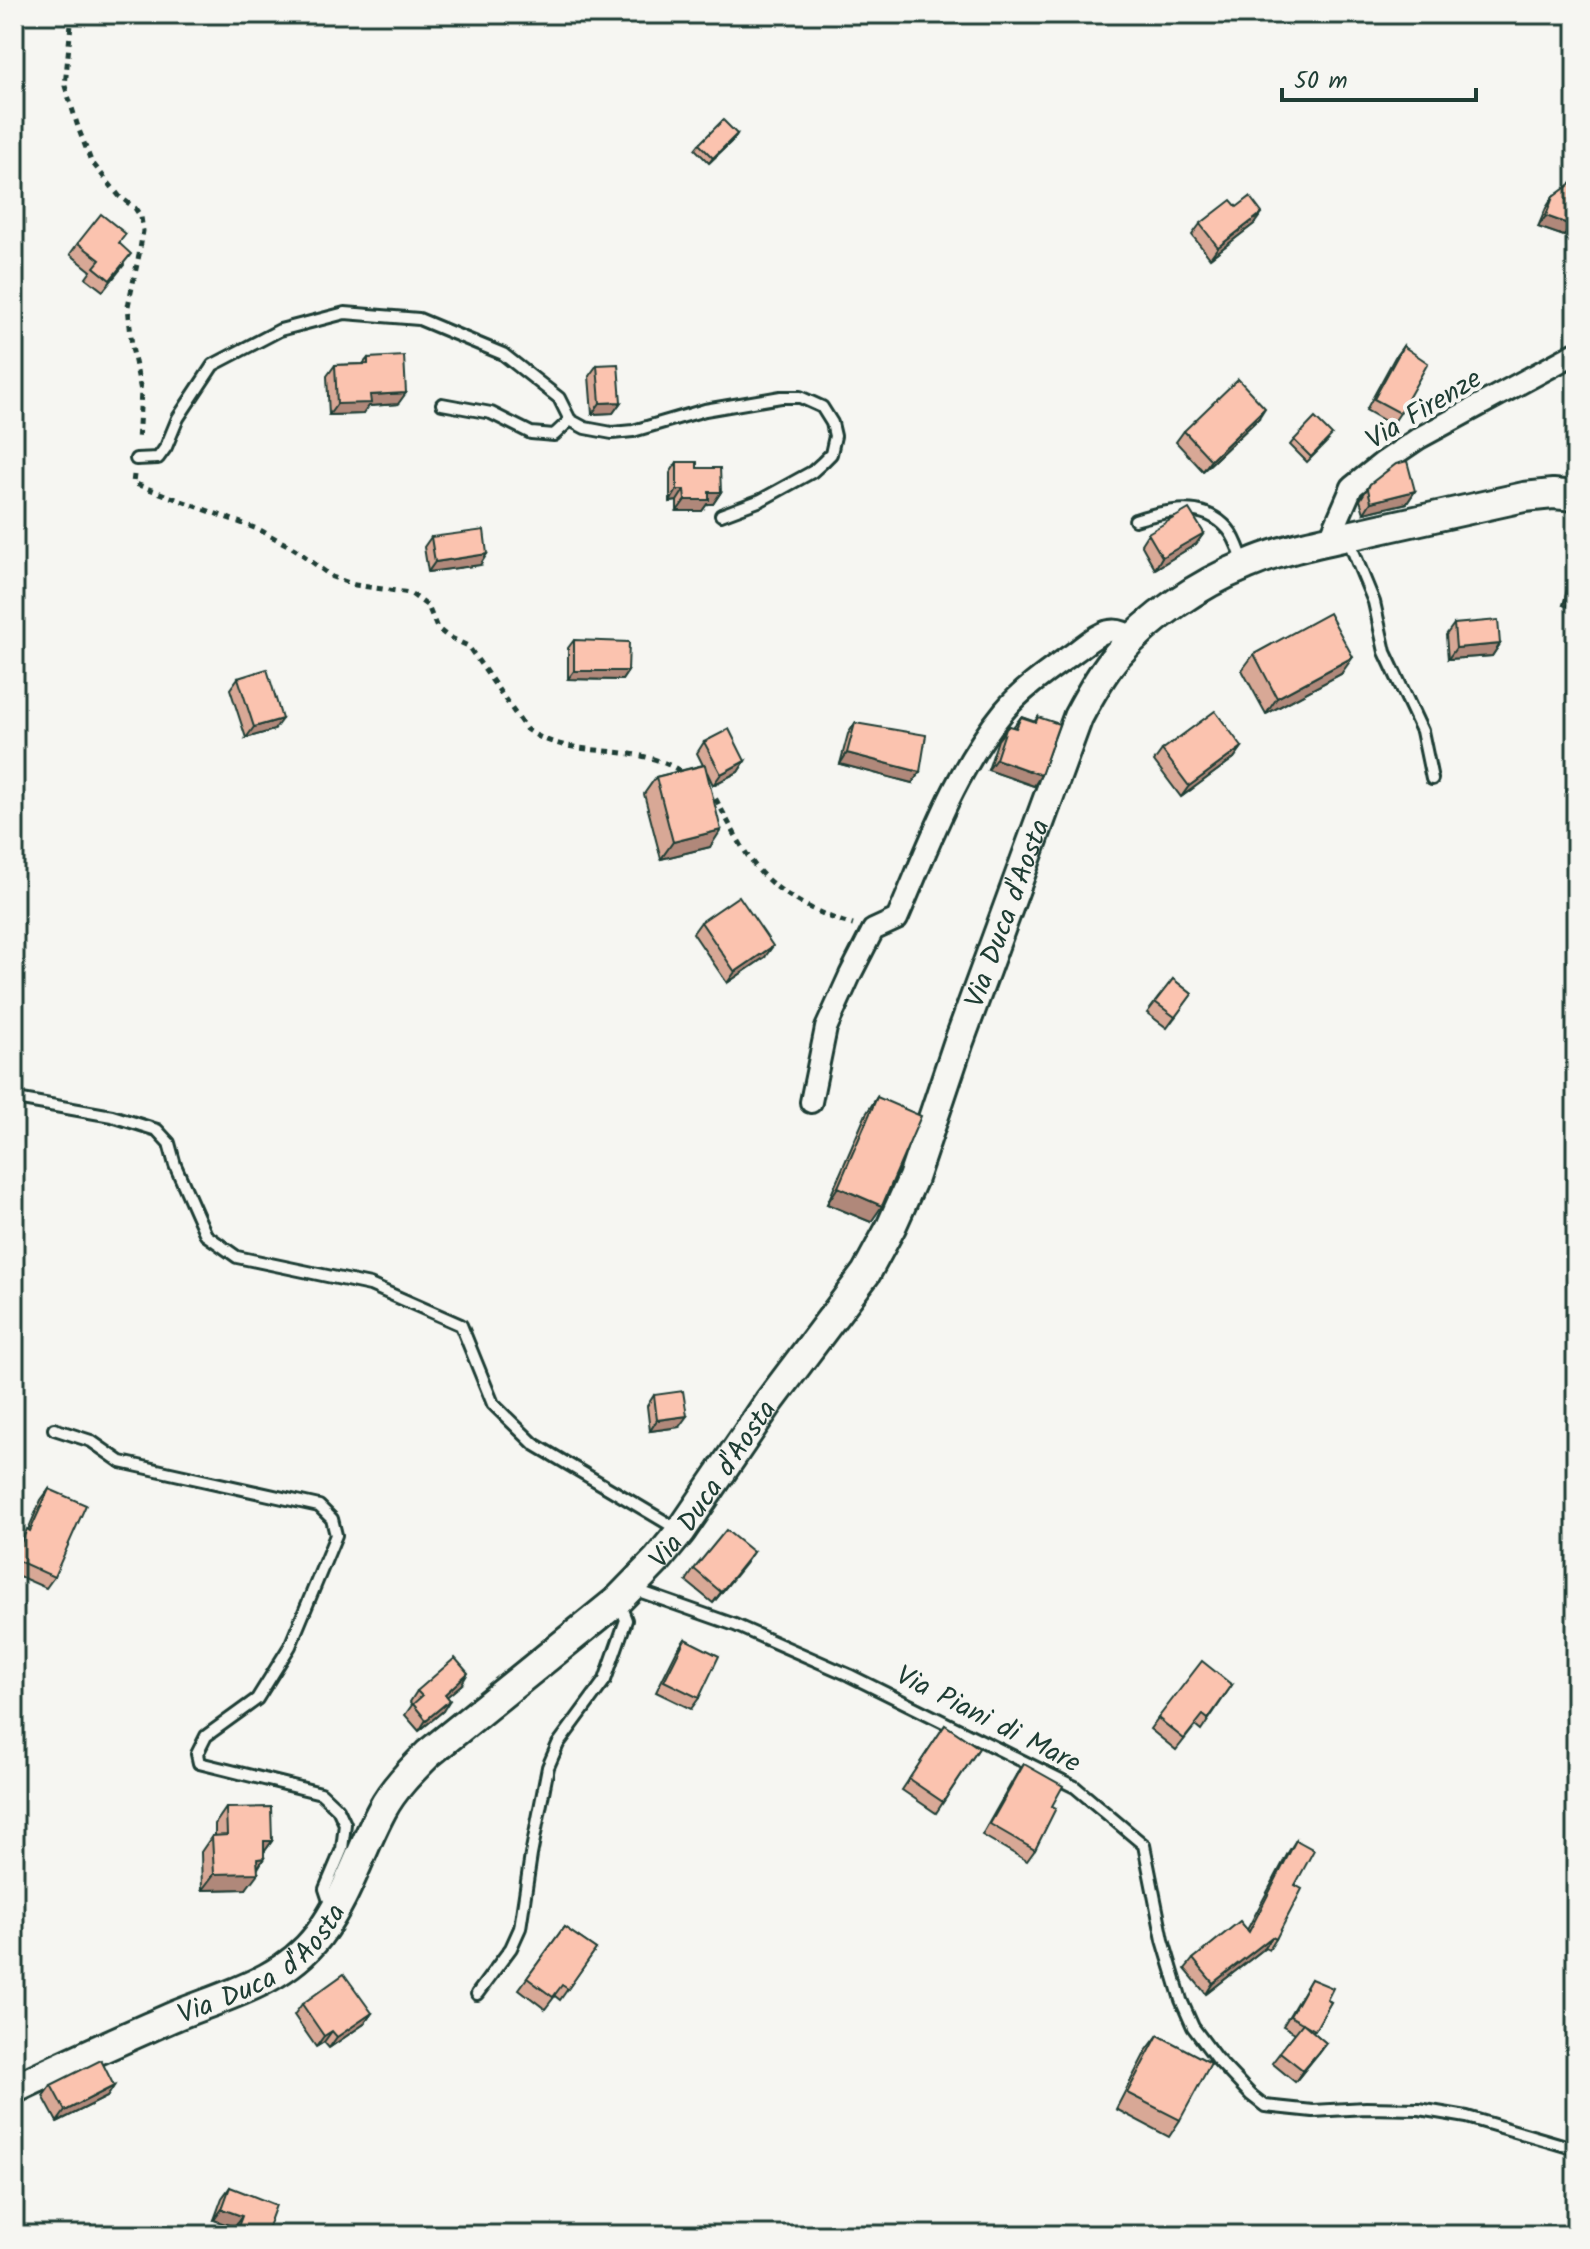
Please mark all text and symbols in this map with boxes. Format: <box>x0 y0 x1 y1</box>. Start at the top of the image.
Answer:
scale bar <box>1282 52 1476 102</box>
text: 50 m <box>1294 62 1348 101</box>
street label: Via Firenze <box>1357 357 1491 463</box>
street label: Via Duca d'Aosta <box>953 813 1064 1014</box>
street label: Via Duca d'Aosta <box>639 1391 789 1580</box>
street label: Via Piani di Mare <box>887 1654 1089 1786</box>
street label: Via Duca d'Aosta <box>172 1896 359 2038</box>

